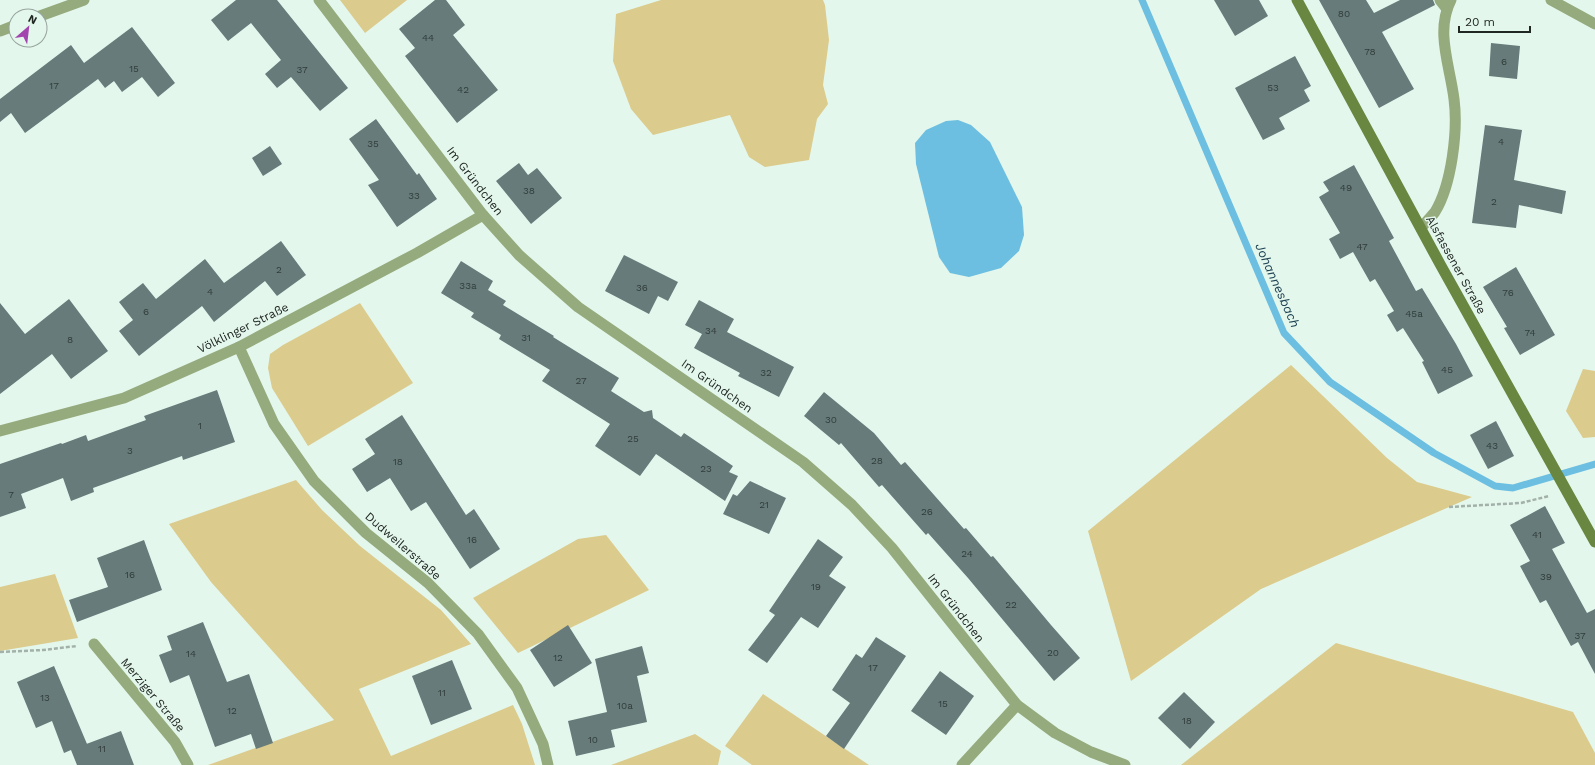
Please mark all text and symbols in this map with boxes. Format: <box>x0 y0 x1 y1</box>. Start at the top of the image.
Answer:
north arrow <box>8 8 48 48</box>
house number: 80 <box>1338 8 1350 19</box>
scale bar <box>1459 8 1530 34</box>
text: N <box>26 12 39 27</box>
text: 20 m <box>1465 15 1495 29</box>
house number: 44 <box>422 32 434 43</box>
house number: 78 <box>1364 46 1376 57</box>
house number: 6 <box>1501 56 1507 67</box>
house number: 15 <box>129 63 139 74</box>
house number: 37 <box>296 64 308 75</box>
house number: 17 <box>49 80 59 91</box>
house number: 53 <box>1267 82 1279 93</box>
house number: 42 <box>457 84 469 95</box>
house number: 4 <box>1498 136 1504 147</box>
house number: 35 <box>367 138 379 149</box>
street label: Im Gründchen <box>444 144 506 218</box>
house number: 49 <box>1340 182 1352 193</box>
house number: 38 <box>523 185 535 196</box>
house number: 33 <box>408 190 420 201</box>
house number: 2 <box>1491 196 1497 207</box>
street label: Alsfassener Straße <box>1423 213 1489 317</box>
water label: Johannesbach <box>1252 241 1303 330</box>
house number: 47 <box>1356 241 1368 252</box>
house number: 2 <box>276 264 282 275</box>
house number: 33a <box>459 280 477 291</box>
house number: 36 <box>636 282 648 293</box>
house number: 4 <box>207 286 213 297</box>
house number: 76 <box>1502 287 1514 298</box>
street label: Völklinger Straße <box>195 300 291 356</box>
house number: 6 <box>143 306 149 317</box>
house number: 45a <box>1405 308 1423 319</box>
house number: 34 <box>705 325 717 336</box>
house number: 74 <box>1524 327 1536 338</box>
house number: 31 <box>521 332 531 343</box>
house number: 8 <box>67 334 73 345</box>
street label: Im Gründchen <box>679 356 755 416</box>
house number: 45 <box>1441 364 1453 375</box>
house number: 32 <box>760 367 772 378</box>
house number: 27 <box>575 375 587 386</box>
house number: 30 <box>825 414 837 425</box>
house number: 1 <box>198 420 202 431</box>
house number: 25 <box>627 433 639 444</box>
house number: 43 <box>1486 440 1498 451</box>
house number: 3 <box>127 445 133 456</box>
house number: 28 <box>871 455 883 466</box>
house number: 18 <box>393 456 403 467</box>
house number: 23 <box>700 463 712 474</box>
house number: 7 <box>8 489 14 500</box>
house number: 21 <box>759 499 769 510</box>
house number: 26 <box>921 506 933 517</box>
street label: Dudweilerstraße <box>362 509 444 583</box>
house number: 41 <box>1532 529 1542 540</box>
house number: 16 <box>467 534 477 545</box>
house number: 24 <box>961 548 973 559</box>
house number: 16 <box>125 569 135 580</box>
street label: Im Gründchen <box>925 571 987 645</box>
house number: 39 <box>1540 571 1552 582</box>
house number: 19 <box>811 581 821 592</box>
house number: 22 <box>1005 599 1017 610</box>
house number: 37 <box>1574 630 1586 641</box>
house number: 20 <box>1047 647 1059 658</box>
house number: 14 <box>186 648 196 659</box>
house number: 12 <box>553 652 563 663</box>
street label: Merziger Straße <box>118 655 188 735</box>
house number: 17 <box>868 662 878 673</box>
house number: 11 <box>438 687 446 698</box>
house number: 13 <box>40 692 50 703</box>
house number: 15 <box>938 698 948 709</box>
house number: 10a <box>617 700 633 711</box>
house number: 12 <box>227 705 237 716</box>
house number: 18 <box>1182 715 1192 726</box>
house number: 10 <box>588 734 598 745</box>
house number: 11 <box>98 743 106 754</box>

